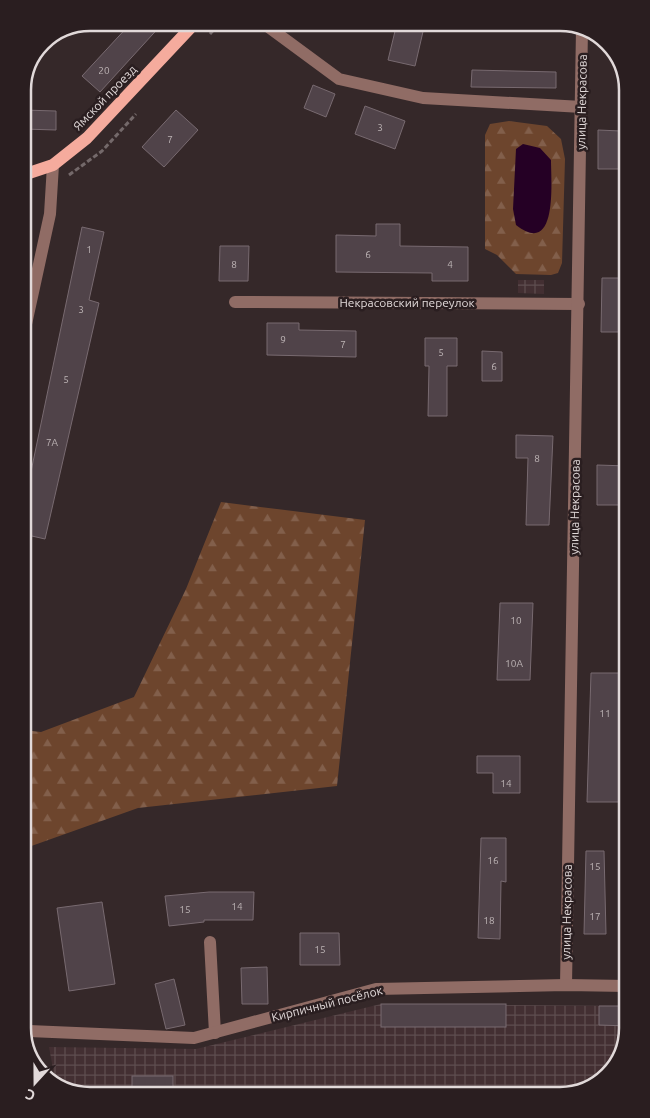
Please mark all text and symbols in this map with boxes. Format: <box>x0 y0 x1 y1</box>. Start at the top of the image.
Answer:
street label: улица Некрасова <box>574 54 589 150</box>
street label: Ямской проезд <box>70 63 139 133</box>
house number: 20 <box>98 65 110 76</box>
house number: 3 <box>377 122 383 133</box>
house number: 7 <box>167 134 173 145</box>
house number: 1 <box>86 244 92 255</box>
house number: 6 <box>365 249 371 260</box>
house number: 8 <box>231 259 237 270</box>
house number: 4 <box>447 259 453 270</box>
street label: Некрасовский переулок <box>339 296 475 309</box>
house number: 3 <box>78 304 84 315</box>
house number: 9 <box>280 334 286 345</box>
house number: 7 <box>340 339 346 350</box>
house number: 5 <box>438 347 444 358</box>
house number: 6 <box>491 361 497 372</box>
house number: 5 <box>63 374 69 385</box>
house number: 7А <box>46 437 59 448</box>
house number: 8 <box>534 453 540 464</box>
street label: улица Некрасова <box>567 459 582 555</box>
house number: 10 <box>510 615 522 626</box>
house number: 10А <box>505 658 523 669</box>
house number: 11 <box>599 708 611 719</box>
house number: 14 <box>500 778 512 789</box>
house number: 16 <box>487 855 499 866</box>
house number: 15 <box>589 861 601 872</box>
street label: улица Некрасова <box>559 864 574 960</box>
house number: 14 <box>231 901 243 912</box>
house number: 15 <box>179 904 191 915</box>
house number: 17 <box>589 911 601 922</box>
house number: 18 <box>483 915 495 926</box>
house number: 15 <box>314 944 326 955</box>
street label: Кирпичный посёлок <box>270 983 384 1024</box>
north arrow <box>10 1058 60 1108</box>
text: С <box>23 1086 37 1104</box>

